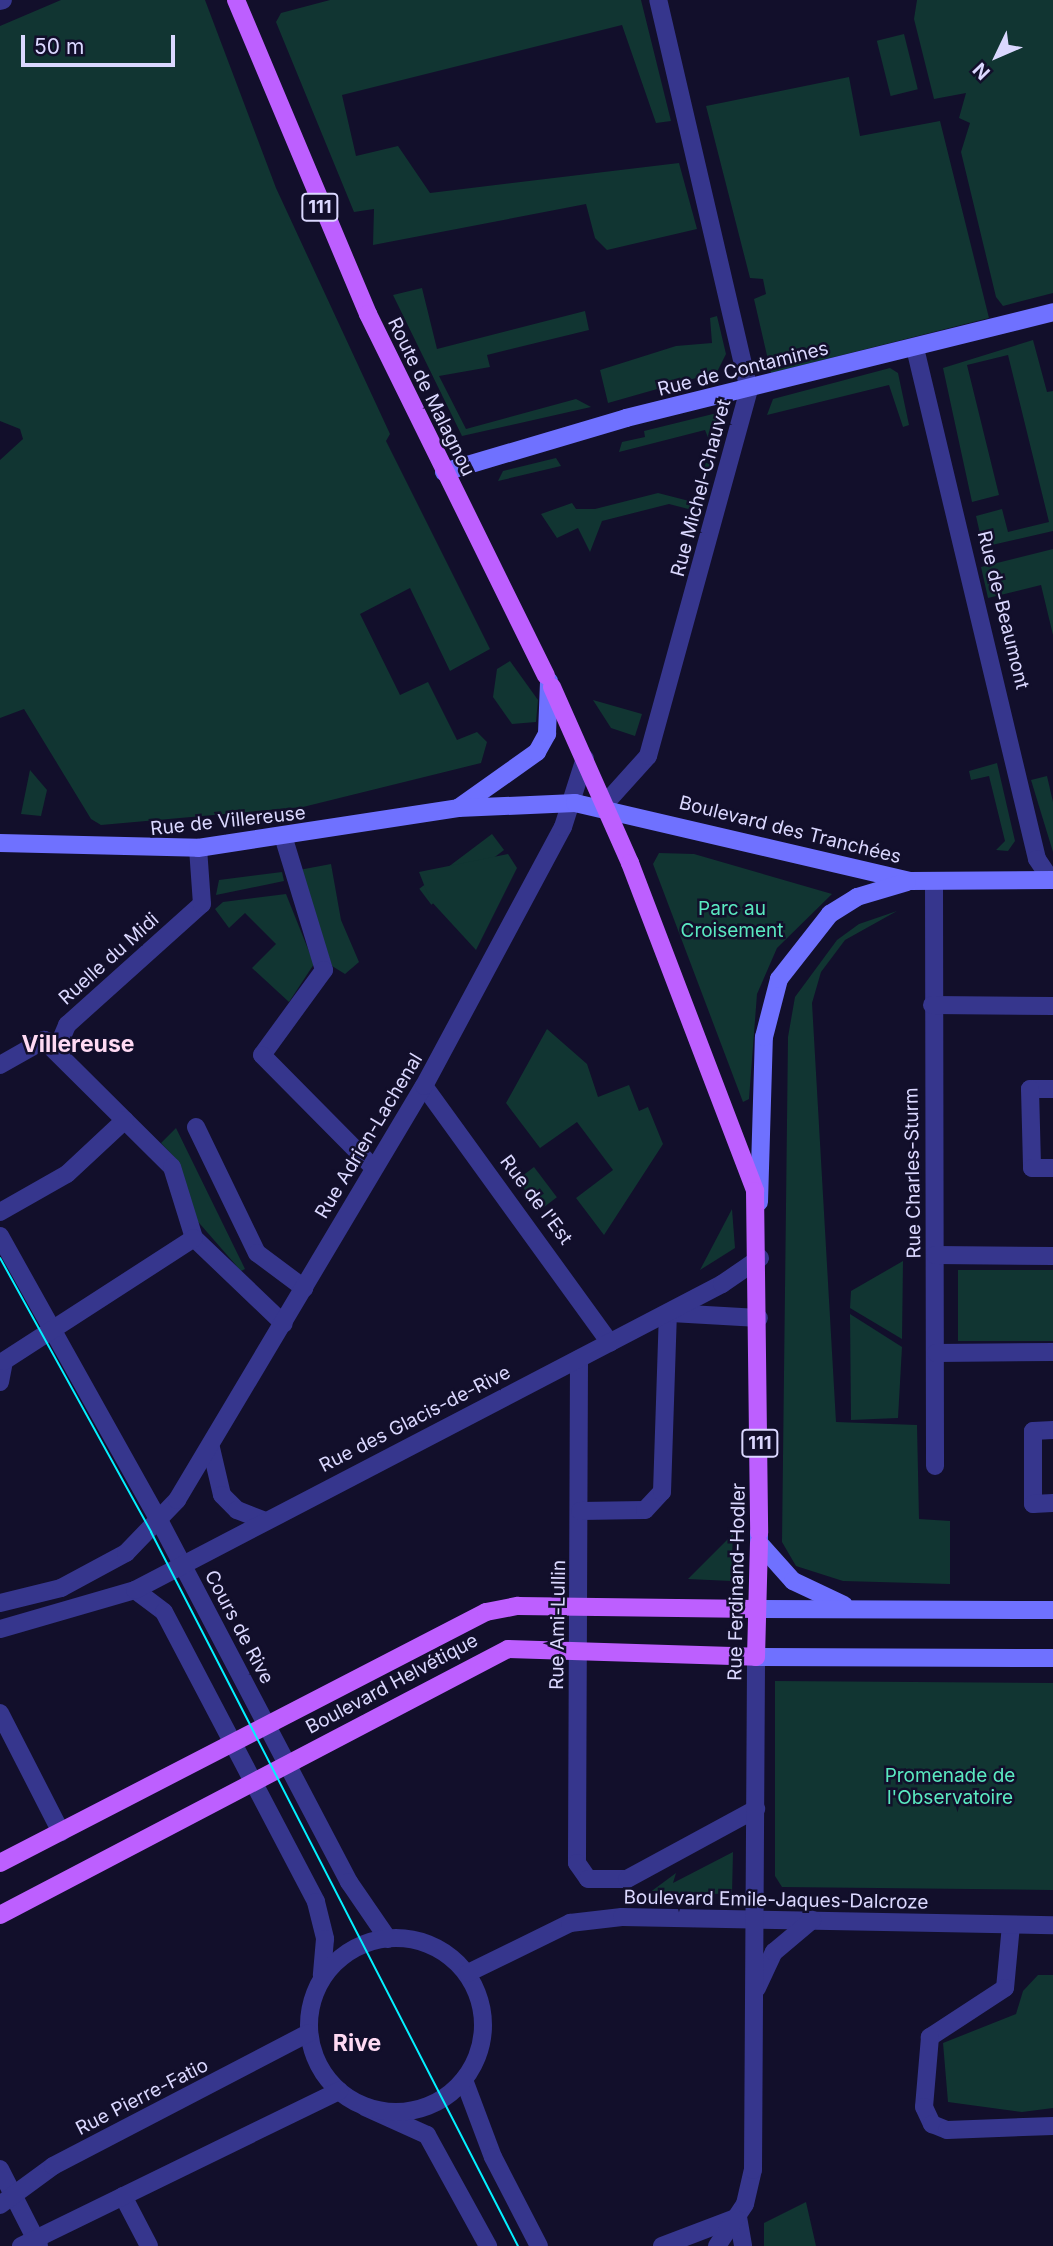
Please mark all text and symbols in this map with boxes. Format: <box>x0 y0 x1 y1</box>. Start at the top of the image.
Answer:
scale bar <box>24 21 178 65</box>
north arrow <box>962 21 1032 91</box>
text: 50 m <box>34 34 84 59</box>
text: N <box>968 58 995 84</box>
road number: 111 <box>301 192 339 222</box>
street label: Route de Malagnou <box>383 314 479 480</box>
street label: Rue de Contamines <box>655 337 831 401</box>
street label: Rue Michel-Chauvet <box>666 397 736 579</box>
street label: Rue de-Beaumont <box>972 528 1034 692</box>
street label: Boulevard des Tranchées <box>677 791 903 869</box>
street label: Rue de Villereuse <box>149 801 307 841</box>
park label: Parc au Croisement <box>681 898 783 942</box>
street label: Ruelle du Midi <box>54 908 164 1010</box>
district label: Villereuse <box>22 1030 134 1058</box>
street label: Rue Adrien-Lachenal <box>311 1049 427 1223</box>
street label: Rue Charles-Sturm <box>900 1087 926 1259</box>
street label: Rue de l'Est <box>495 1151 577 1249</box>
street label: Rue des Glacis-de-Rive <box>316 1361 514 1477</box>
road number: 111 <box>741 1428 779 1458</box>
street label: Rue Ferdinand-Hodler <box>724 1483 750 1681</box>
street label: Rue Ami-Lullin <box>545 1560 571 1690</box>
street label: Cours de Rive <box>200 1566 278 1688</box>
street label: Boulevard Helvétique <box>302 1629 482 1739</box>
park label: Promenade de l'Observatoire <box>885 1765 1015 1809</box>
street label: Boulevard Emile-Jaques-Dalcroze <box>623 1886 929 1914</box>
district label: Rive <box>333 2029 381 2057</box>
street label: Rue Pierre-Fatio <box>72 2054 212 2140</box>

